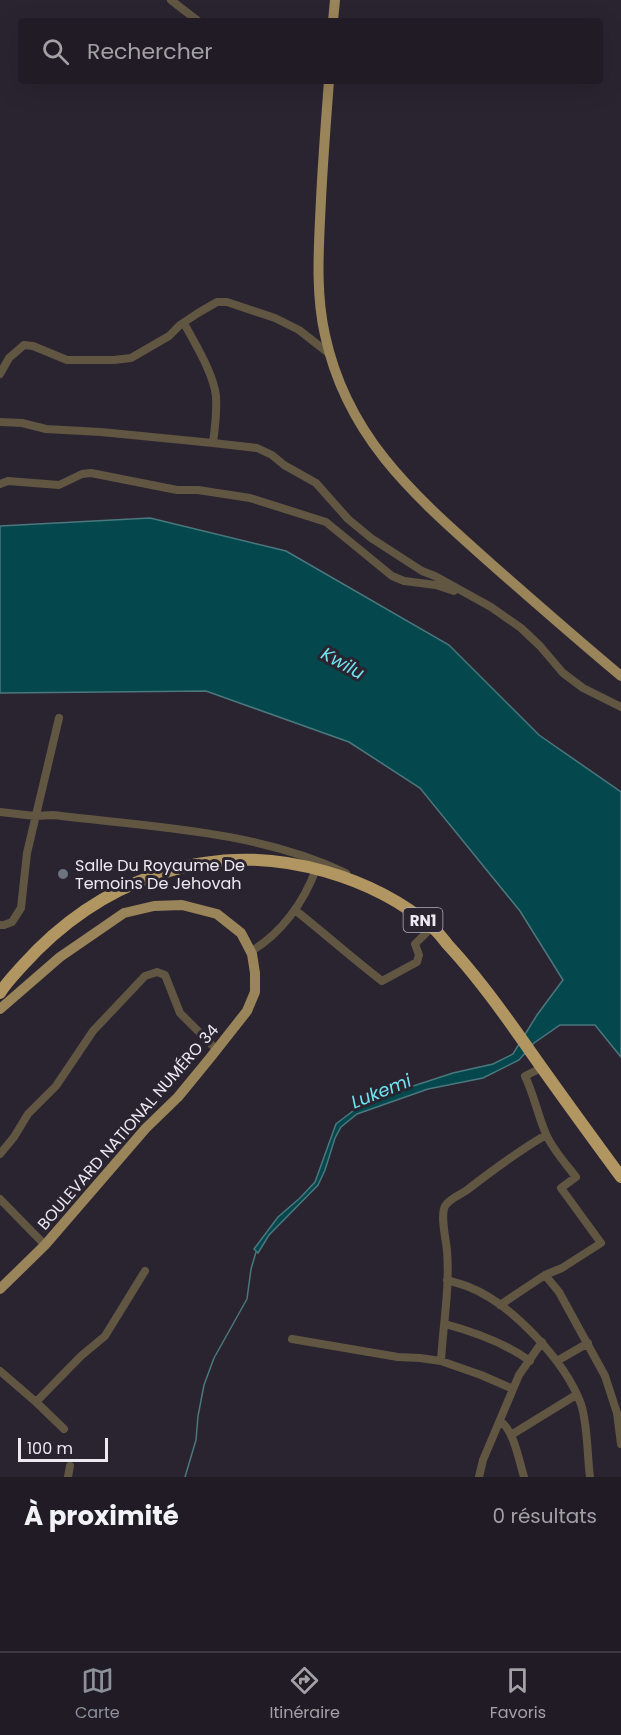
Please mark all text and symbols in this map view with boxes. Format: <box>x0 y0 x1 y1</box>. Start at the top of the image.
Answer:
search box <box>18 18 603 84</box>
icon: search <box>39 35 72 68</box>
text: Rechercher <box>87 36 213 67</box>
water label: Kwilu <box>317 641 369 685</box>
place label: Salle Du Royaume De Temoins De Jehovah <box>75 854 245 895</box>
marker: Salle Du Royaume De Temoins De Jehovah <box>56 867 70 881</box>
road number: RN1 <box>404 908 442 932</box>
street label: BOULEVARD NATIONAL NUMÉRO 34 <box>32 1019 224 1235</box>
water label: Lukemi <box>347 1067 415 1114</box>
scale bar <box>18 1435 108 1462</box>
text: 100 m <box>27 1437 73 1460</box>
text: À proximité <box>24 1498 179 1534</box>
text: 0 résultats <box>493 1502 597 1530</box>
tab: Carte <box>75 1664 120 1725</box>
tab: Itinéraire <box>270 1664 340 1725</box>
tab: Favoris <box>490 1664 546 1725</box>

